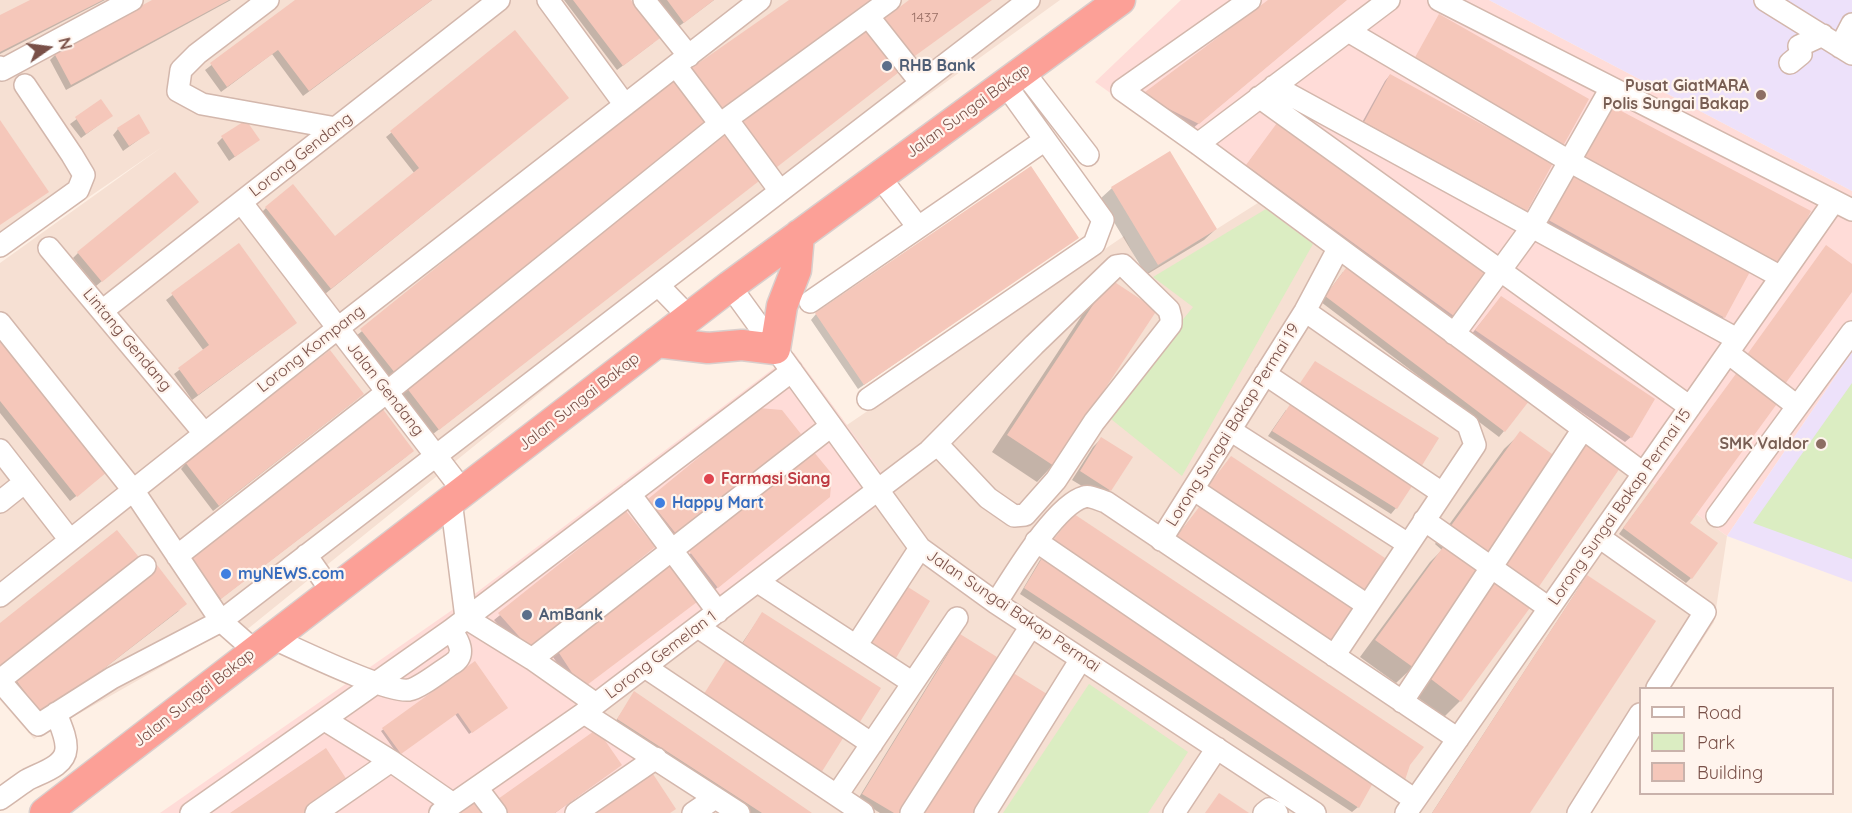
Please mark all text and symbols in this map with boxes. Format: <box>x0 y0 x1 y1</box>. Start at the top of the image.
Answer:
house number: 1437 <box>912 10 938 26</box>
north arrow <box>18 18 78 78</box>
text: N <box>54 36 77 52</box>
place label: RHB Bank <box>899 56 976 76</box>
marker: RHB Bank <box>880 59 894 73</box>
street label: Jalan Sungai Bakap <box>902 60 1034 162</box>
place label: Pusat GiatMARA Polis Sungai Bakap <box>1603 76 1749 114</box>
marker: Pusat GiatMARA Polis Sungai Bakap <box>1754 88 1768 102</box>
street label: Lorong Gendang <box>246 109 356 201</box>
street label: Lintang Gendang <box>79 285 175 395</box>
street label: Lorong Kompang <box>254 301 368 397</box>
street label: Lorong Sungai Bakap Permai 19 <box>1162 320 1304 530</box>
street label: Jalan Gendang <box>342 338 428 440</box>
street label: Jalan Sungai Bakap <box>515 349 643 455</box>
street label: Lorong Sungai Bakap Permai 15 <box>1545 405 1695 609</box>
place label: SMK Valdor <box>1720 434 1809 454</box>
marker: SMK Valdor <box>1814 437 1828 451</box>
place label: Farmasi Siang <box>721 469 831 489</box>
marker: Farmasi Siang <box>702 472 716 486</box>
place label: Happy Mart <box>672 493 764 513</box>
marker: Happy Mart <box>653 496 667 510</box>
street label: Jalan Sungai Bakap Permai <box>923 546 1103 676</box>
place label: myNEWS.com <box>238 564 344 584</box>
marker: myNEWS.com <box>219 567 233 581</box>
place label: AmBank <box>539 605 603 625</box>
street label: Lorong Gemelan 1 <box>602 607 720 703</box>
marker: AmBank <box>520 608 534 622</box>
street label: Jalan Sungai Bakap <box>130 645 258 751</box>
legend <box>1639 687 1834 795</box>
text: Road <box>1697 701 1742 724</box>
text: Park <box>1697 731 1735 754</box>
text: Building <box>1697 761 1763 784</box>

